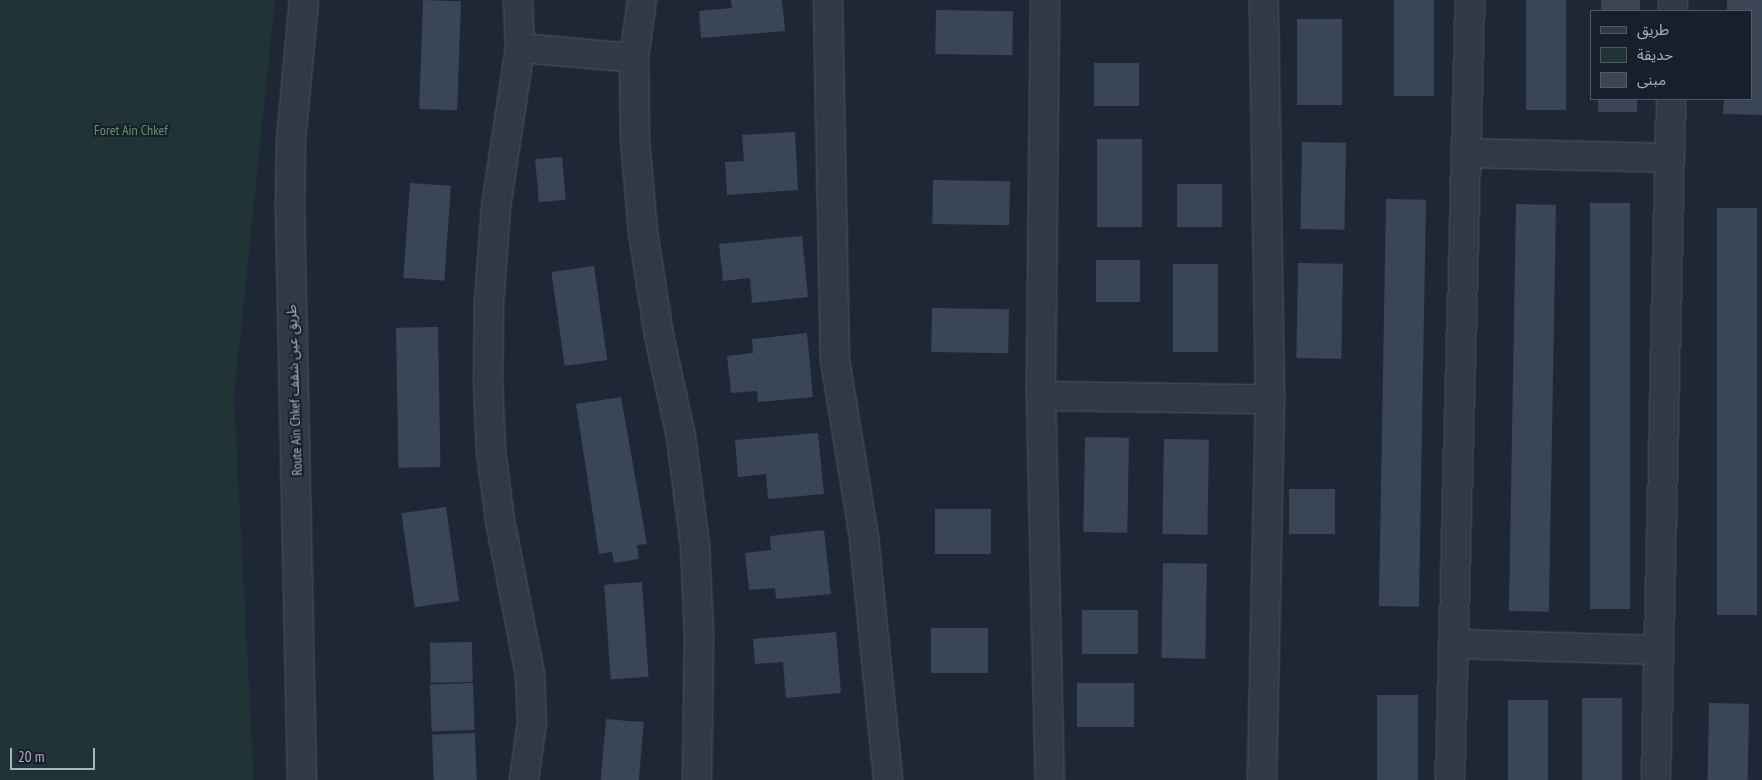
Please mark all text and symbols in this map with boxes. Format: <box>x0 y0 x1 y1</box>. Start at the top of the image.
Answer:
legend <box>1590 10 1752 100</box>
text: طريق <box>1637 20 1669 39</box>
text: حديقة <box>1637 45 1673 64</box>
text: مبنى <box>1637 70 1666 89</box>
park label: Foret Ain Chkef <box>94 122 168 138</box>
street label: Route Aïn Chkef طريق عين شقف <box>283 304 305 476</box>
scale bar <box>12 738 98 770</box>
text: 20 m <box>18 747 44 766</box>

